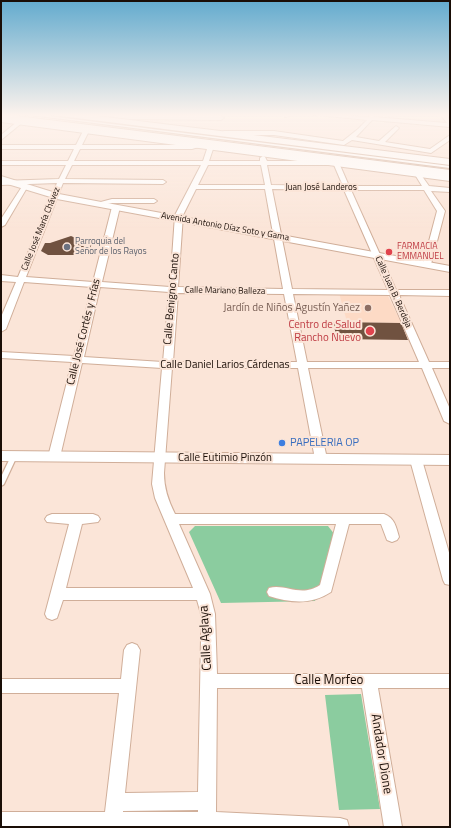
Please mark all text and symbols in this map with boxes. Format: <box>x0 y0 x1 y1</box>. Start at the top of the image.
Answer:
street label: Juan José Landeros <box>285 183 357 193</box>
street label: Calle José María Chávez <box>19 186 63 272</box>
street label: Avenida Antonio Díaz Soto y Gama <box>160 210 290 244</box>
place label: Parroquia del Señor de los Rayos <box>75 237 147 258</box>
marker: Parroquia del Señor de los Rayos <box>62 242 72 252</box>
place label: FARMACIA EMMANUEL <box>397 242 444 263</box>
marker: FARMACIA EMMANUEL <box>384 247 394 257</box>
street label: Calle Benigno Canto <box>161 253 183 345</box>
street label: Calle Juan B. Berdeja <box>372 255 414 329</box>
street label: Calle José Cortés y Frías <box>64 277 104 387</box>
street label: Calle Mariano Balleza <box>185 285 265 297</box>
place label: Jardín de Niños Agustín Yañez <box>223 301 360 315</box>
marker: Jardín de Niños Agustín Yañez <box>363 303 373 313</box>
place label: Centro de Salud Rancho Nuevo <box>288 318 361 344</box>
marker: Centro de Salud Rancho Nuevo <box>364 325 376 337</box>
street label: Calle Daniel Larios Cárdenas <box>160 358 290 372</box>
place label: PAPELERIA OP <box>290 436 359 450</box>
marker: PAPELERIA OP <box>277 438 287 448</box>
street label: Calle Eutimio Pinzón <box>178 451 272 465</box>
street label: Calle Aglaya <box>196 605 216 671</box>
street label: Calle Morfeo <box>295 673 363 689</box>
street label: Andador Dione <box>367 713 395 795</box>

